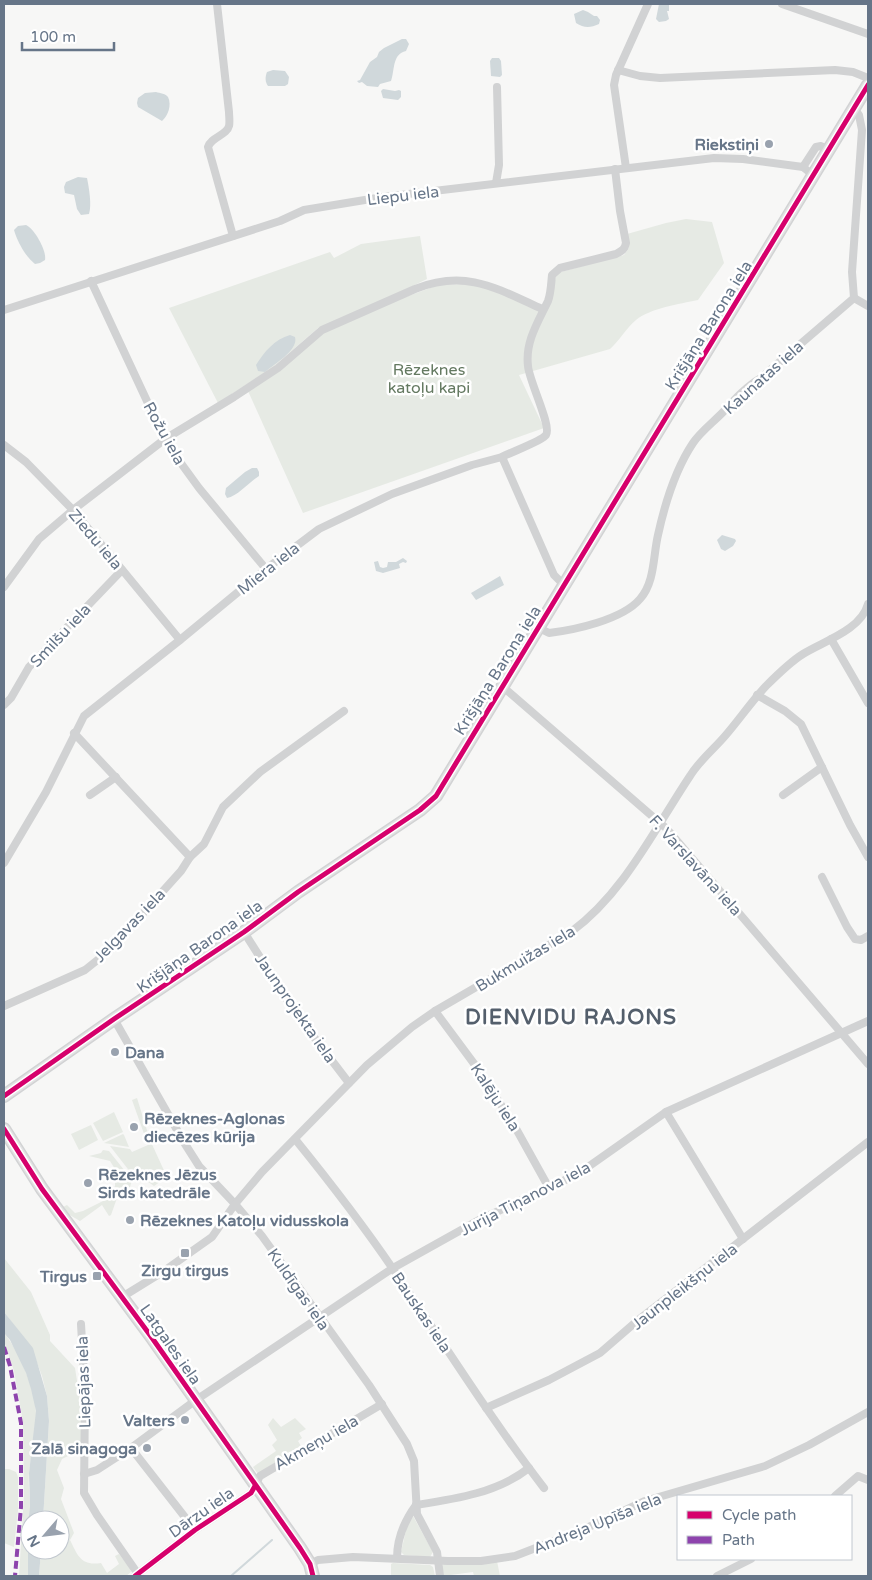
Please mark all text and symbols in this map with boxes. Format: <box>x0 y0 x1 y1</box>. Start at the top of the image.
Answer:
scale bar <box>22 20 115 52</box>
text: 100 m <box>30 28 76 46</box>
place label: Riekstiņi <box>694 135 759 155</box>
marker: Riekstiņi <box>763 138 775 150</box>
street label: Liepu iela <box>366 182 440 210</box>
street label: Krišjāņa Barona iela <box>661 257 757 394</box>
street label: Kaunatas iela <box>719 337 808 419</box>
park label: Rēzeknes katoļu kapi <box>388 360 470 398</box>
street label: Rožu iela <box>139 398 190 469</box>
street label: Ziedu iela <box>64 505 126 574</box>
street label: Miera iela <box>233 538 304 599</box>
street label: Smilšu iela <box>26 600 95 672</box>
street label: Krišjāņa Barona iela <box>450 602 546 739</box>
street label: F. Varslavāna iela <box>645 811 746 920</box>
street label: Jelgavas iela <box>90 885 170 967</box>
street label: Krišjāņa Barona iela <box>133 896 266 998</box>
street label: Bukmuižas iela <box>472 921 579 996</box>
street label: Jaunprojekta iela <box>250 950 340 1067</box>
district label: DIENVIDU RAJONS <box>465 1005 677 1030</box>
place label: Dana <box>125 1043 165 1063</box>
marker: Dana <box>109 1046 121 1058</box>
street label: Kalēju iela <box>466 1060 524 1135</box>
place label: Rēzeknes-Aglonas diecēzes kūrija <box>144 1109 285 1147</box>
marker: Rēzeknes-Aglonas diecēzes kūrija <box>128 1121 140 1133</box>
street label: Jurija Tiņanova iela <box>457 1157 594 1240</box>
place label: Rēzeknes Jēzus Sirds katedrāle <box>98 1165 217 1203</box>
marker: Rēzeknes Jēzus Sirds katedrāle <box>82 1177 94 1189</box>
place label: Rēzeknes Katoļu vidusskola <box>140 1211 349 1231</box>
marker: Rēzeknes Katoļu vidusskola <box>124 1214 136 1226</box>
street label: Jaunpleikšņu iela <box>628 1239 742 1334</box>
street label: Kuldīgas iela <box>263 1245 334 1334</box>
marker: Zirgu tirgus <box>179 1247 191 1259</box>
place label: Zirgu tirgus <box>141 1261 229 1281</box>
place label: Tirgus <box>39 1267 87 1287</box>
street label: Bauskas iela <box>387 1268 455 1357</box>
marker: Tirgus <box>91 1270 103 1282</box>
street label: Latgales iela <box>135 1300 205 1389</box>
street label: Liepājas iela <box>72 1336 96 1428</box>
place label: Valters <box>123 1411 175 1431</box>
street label: Akmeņu iela <box>271 1411 362 1475</box>
marker: Valters <box>179 1414 191 1426</box>
place label: Zalā sinagoga <box>31 1439 137 1459</box>
marker: Zalā sinagoga <box>141 1442 153 1454</box>
street label: Dārzu iela <box>165 1483 238 1542</box>
street label: Andreja Upīša iela <box>530 1489 664 1559</box>
legend <box>677 1495 852 1560</box>
text: Cycle path <box>722 1506 796 1524</box>
north arrow <box>20 1510 70 1560</box>
text: Path <box>722 1531 755 1549</box>
text: N <box>24 1532 44 1550</box>

